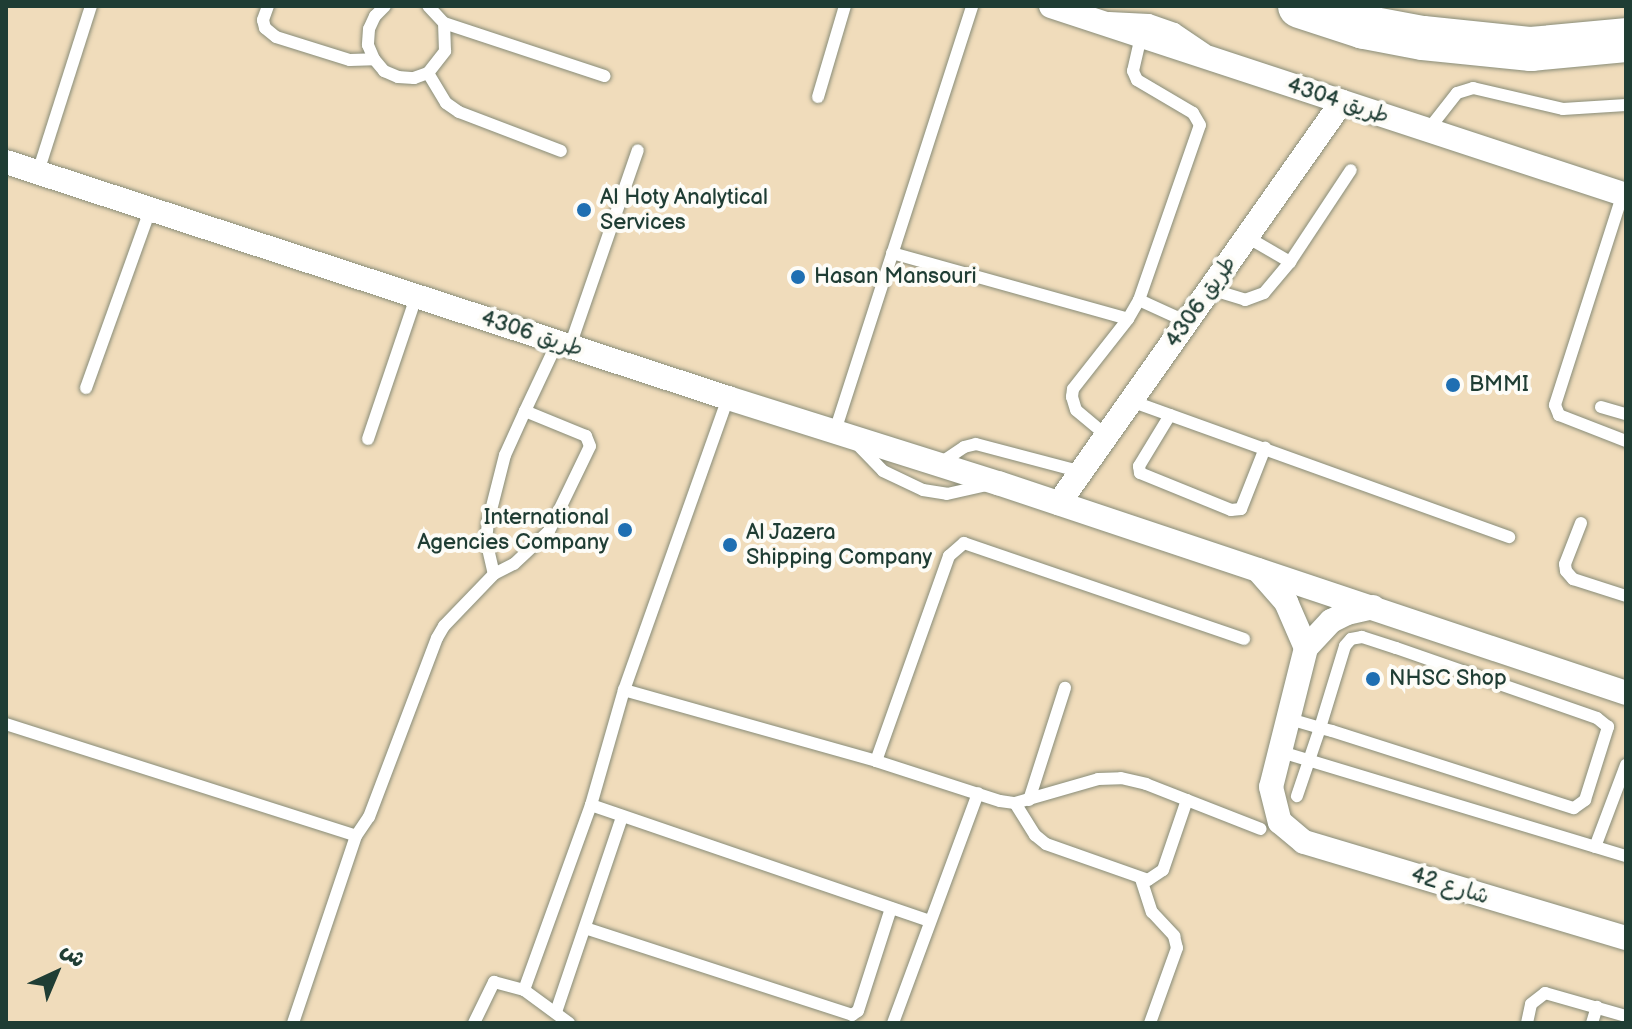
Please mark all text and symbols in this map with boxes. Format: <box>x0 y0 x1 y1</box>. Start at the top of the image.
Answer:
street label: طريق 4304 <box>1284 72 1392 130</box>
place label: Al Hoty Analytical Services <box>600 184 769 236</box>
marker: Al Hoty Analytical Services <box>575 201 593 219</box>
street label: طريق 4306 <box>1160 251 1242 353</box>
place label: Hasan Mansouri <box>814 264 977 290</box>
marker: Hasan Mansouri <box>789 268 807 286</box>
street label: طريق 4306 <box>478 305 586 363</box>
place label: BMMI <box>1469 372 1529 398</box>
marker: BMMI <box>1444 376 1462 394</box>
place label: International Agencies Company <box>417 504 609 556</box>
place label: Al Jazera Shipping Company <box>746 519 932 570</box>
marker: International Agencies Company <box>616 521 634 539</box>
marker: Al Jazera Shipping Company <box>721 536 739 554</box>
place label: NHSC Shop <box>1389 666 1507 692</box>
marker: NHSC Shop <box>1364 670 1382 688</box>
street label: شارع 42 <box>1408 862 1492 910</box>
north arrow <box>16 933 96 1013</box>
text: ش <box>55 937 91 973</box>

